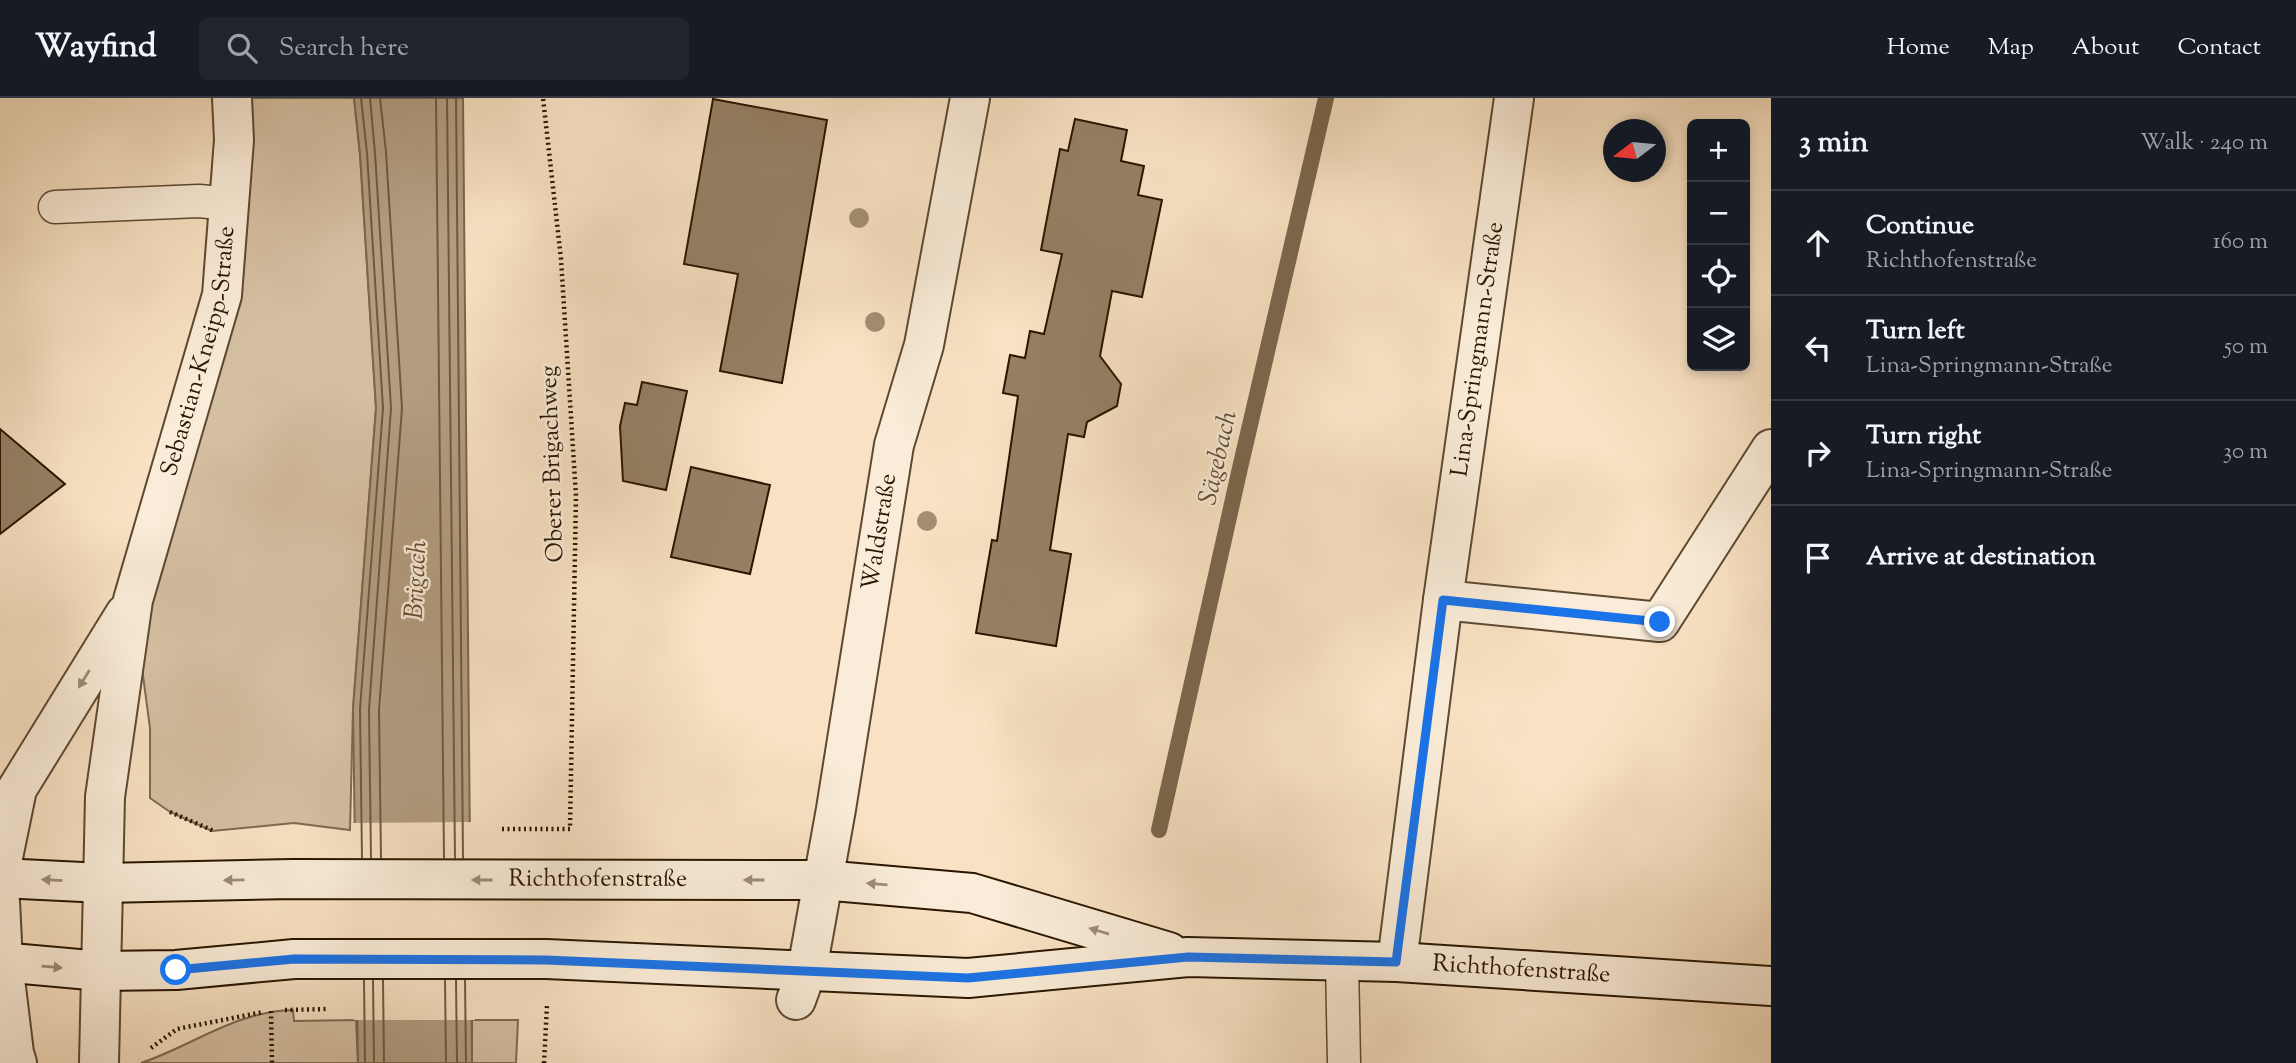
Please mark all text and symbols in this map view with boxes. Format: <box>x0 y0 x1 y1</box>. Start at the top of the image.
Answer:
search box <box>199 17 689 80</box>
text: Wayfind <box>35 24 157 72</box>
icon: search <box>223 29 261 67</box>
text: Search here <box>279 30 409 67</box>
text: Home <box>1887 31 1950 65</box>
text: Map <box>1988 31 2034 65</box>
text: About <box>2072 31 2139 65</box>
text: Contact <box>2177 31 2261 65</box>
north arrow <box>1603 119 1666 182</box>
map controls <box>1687 119 1750 371</box>
button: + <box>1687 119 1750 182</box>
text: 3 min <box>1799 122 1869 165</box>
text: Walk · 240 m <box>2140 127 2268 160</box>
button: − <box>1687 182 1750 245</box>
text: Continue <box>1866 208 1974 245</box>
street label: Lina-Springmann-Straße <box>1444 220 1513 479</box>
icon: ahead <box>1799 224 1837 262</box>
street label: Sebastian-Kneipp-Straße <box>153 225 244 481</box>
text: 160 m <box>2213 226 2268 259</box>
button: locate <box>1687 245 1750 308</box>
text: Richthofenstraße <box>1866 245 2037 278</box>
button: layers <box>1687 308 1750 371</box>
text: Turn left <box>1866 313 1965 350</box>
icon: left <box>1799 329 1837 367</box>
text: 50 m <box>2224 331 2268 364</box>
text: Lina-Springmann-Straße <box>1866 350 2112 383</box>
street label: Oberer Brigachweg <box>533 365 573 563</box>
water label: Sägebach <box>1190 407 1248 509</box>
text: Turn right <box>1866 418 1981 455</box>
icon: right <box>1799 434 1837 472</box>
text: 30 m <box>2223 436 2268 469</box>
text: Lina-Springmann-Straße <box>1866 455 2112 488</box>
street label: Waldstraße <box>854 471 906 593</box>
water label: Brigach <box>396 539 438 620</box>
icon: arrive <box>1799 539 1837 577</box>
text: Arrive at destination <box>1866 539 2096 576</box>
route end <box>1644 606 1675 637</box>
one-way arrow <box>78 670 91 689</box>
street label: Richthofenstraße <box>509 862 687 897</box>
one-way arrow <box>470 874 492 886</box>
one-way arrow <box>743 874 765 886</box>
one-way arrow <box>40 875 62 886</box>
one-way arrow <box>222 875 244 886</box>
one-way arrow <box>866 878 888 889</box>
one-way arrow <box>1088 925 1109 935</box>
street label: Richthofenstraße <box>1431 947 1612 993</box>
route start <box>160 954 191 985</box>
one-way arrow <box>41 962 63 973</box>

